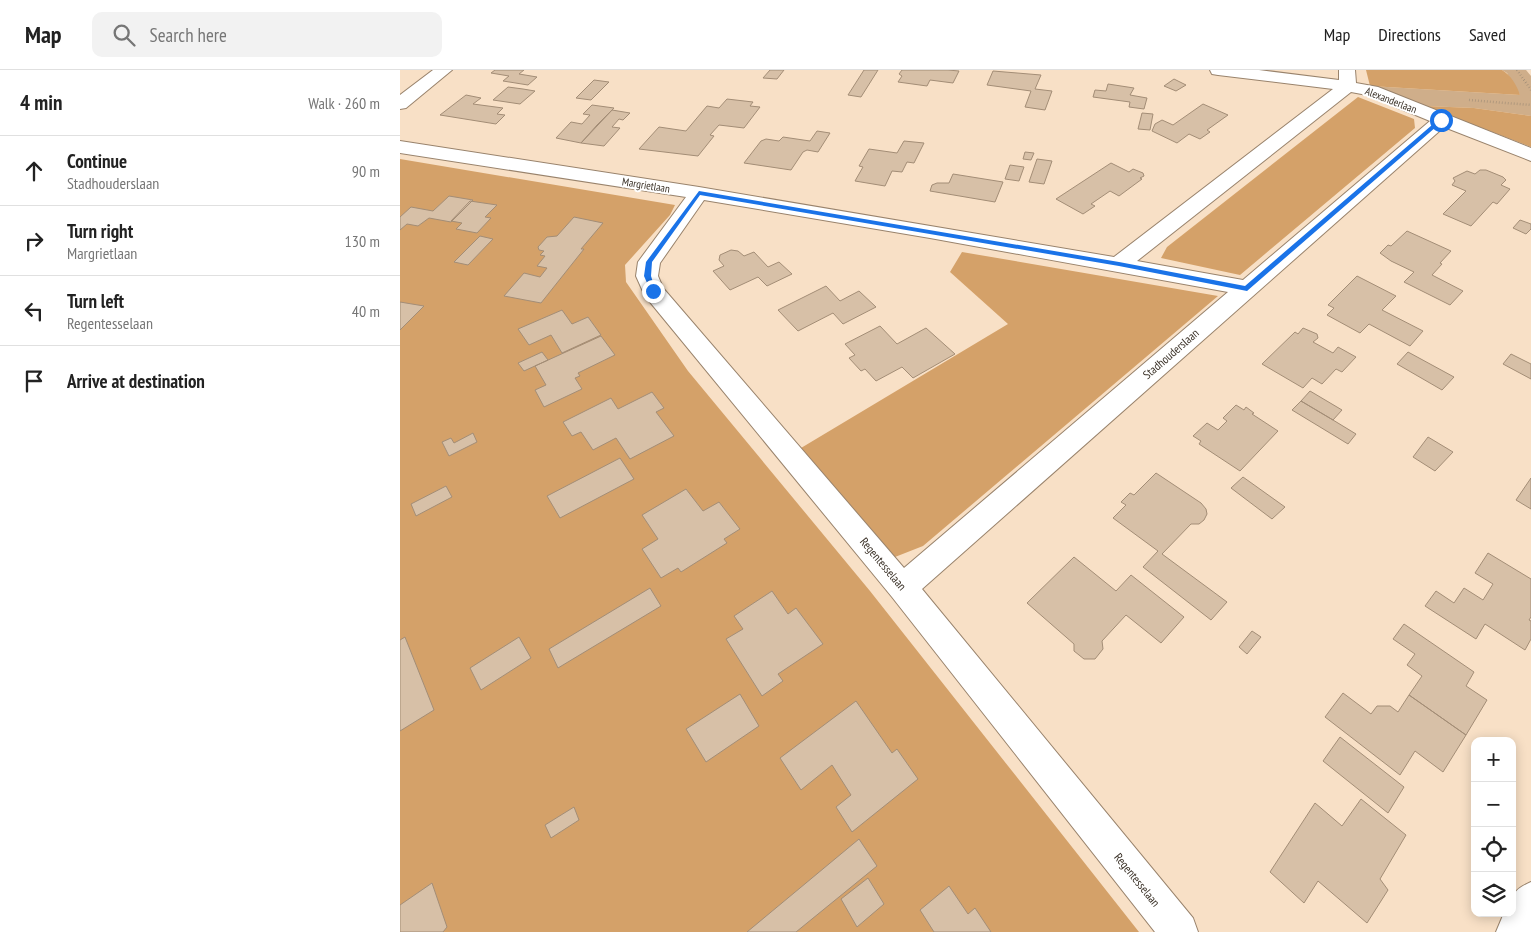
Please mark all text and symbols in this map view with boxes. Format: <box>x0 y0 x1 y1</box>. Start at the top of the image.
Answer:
search box <box>92 12 442 57</box>
text: Map <box>25 19 62 50</box>
icon: search <box>110 21 138 49</box>
text: Search here <box>150 23 227 47</box>
text: Map <box>1324 23 1350 46</box>
text: Directions <box>1378 23 1441 46</box>
text: Saved <box>1469 23 1506 46</box>
street label: Alexanderlaan <box>1363 84 1419 116</box>
text: 4 min <box>20 89 62 116</box>
text: Walk · 260 m <box>308 93 380 113</box>
route start <box>1430 109 1453 132</box>
text: Continue <box>67 149 127 173</box>
icon: ahead <box>20 157 48 185</box>
text: 90 m <box>352 161 380 181</box>
text: Stadhouderslaan <box>67 173 159 193</box>
street label: Margrietlaan <box>621 174 671 196</box>
text: Turn right <box>67 219 133 243</box>
icon: right <box>20 227 48 255</box>
text: 130 m <box>345 231 380 251</box>
text: Margrietlaan <box>67 243 137 263</box>
route end <box>642 280 665 303</box>
text: Turn left <box>67 289 124 313</box>
icon: left <box>20 297 48 325</box>
text: 40 m <box>352 301 380 321</box>
text: Regentesselaan <box>67 313 153 333</box>
street label: Stadhouderslaan <box>1140 325 1202 382</box>
icon: arrive <box>20 367 48 395</box>
text: Arrive at destination <box>67 369 205 393</box>
street label: Regentesselaan <box>857 534 910 593</box>
map controls <box>1471 737 1516 917</box>
button: + <box>1471 737 1516 782</box>
button: − <box>1471 782 1516 827</box>
button: locate <box>1471 827 1516 872</box>
street label: Regentesselaan <box>1111 850 1163 909</box>
button: layers <box>1471 872 1516 917</box>

